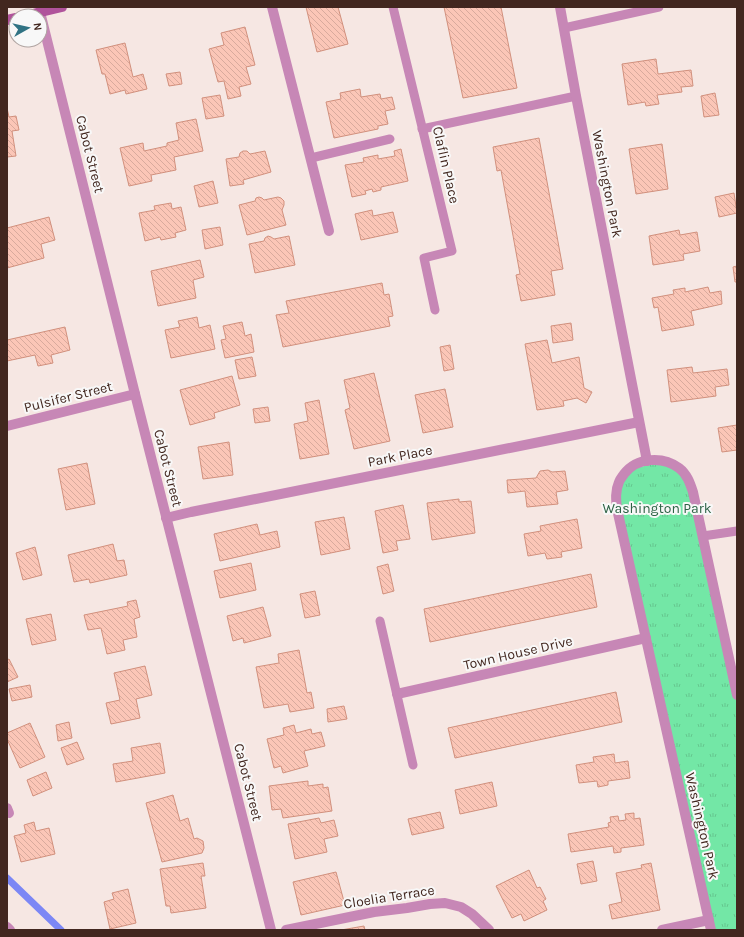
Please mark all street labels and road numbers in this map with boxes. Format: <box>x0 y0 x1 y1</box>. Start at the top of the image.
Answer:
street label: Cabot Street <box>72 113 108 195</box>
street label: Claflin Place <box>429 125 463 205</box>
street label: Washington Park <box>588 129 626 239</box>
street label: Pulsifer Street <box>22 378 114 416</box>
street label: Cabot Street <box>150 427 186 509</box>
street label: Park Place <box>366 441 434 471</box>
street label: Town House Drive <box>462 632 574 674</box>
street label: Cabot Street <box>230 741 266 823</box>
street label: Washington Park <box>681 771 723 881</box>
street label: Cloelia Terrace <box>342 881 436 913</box>

